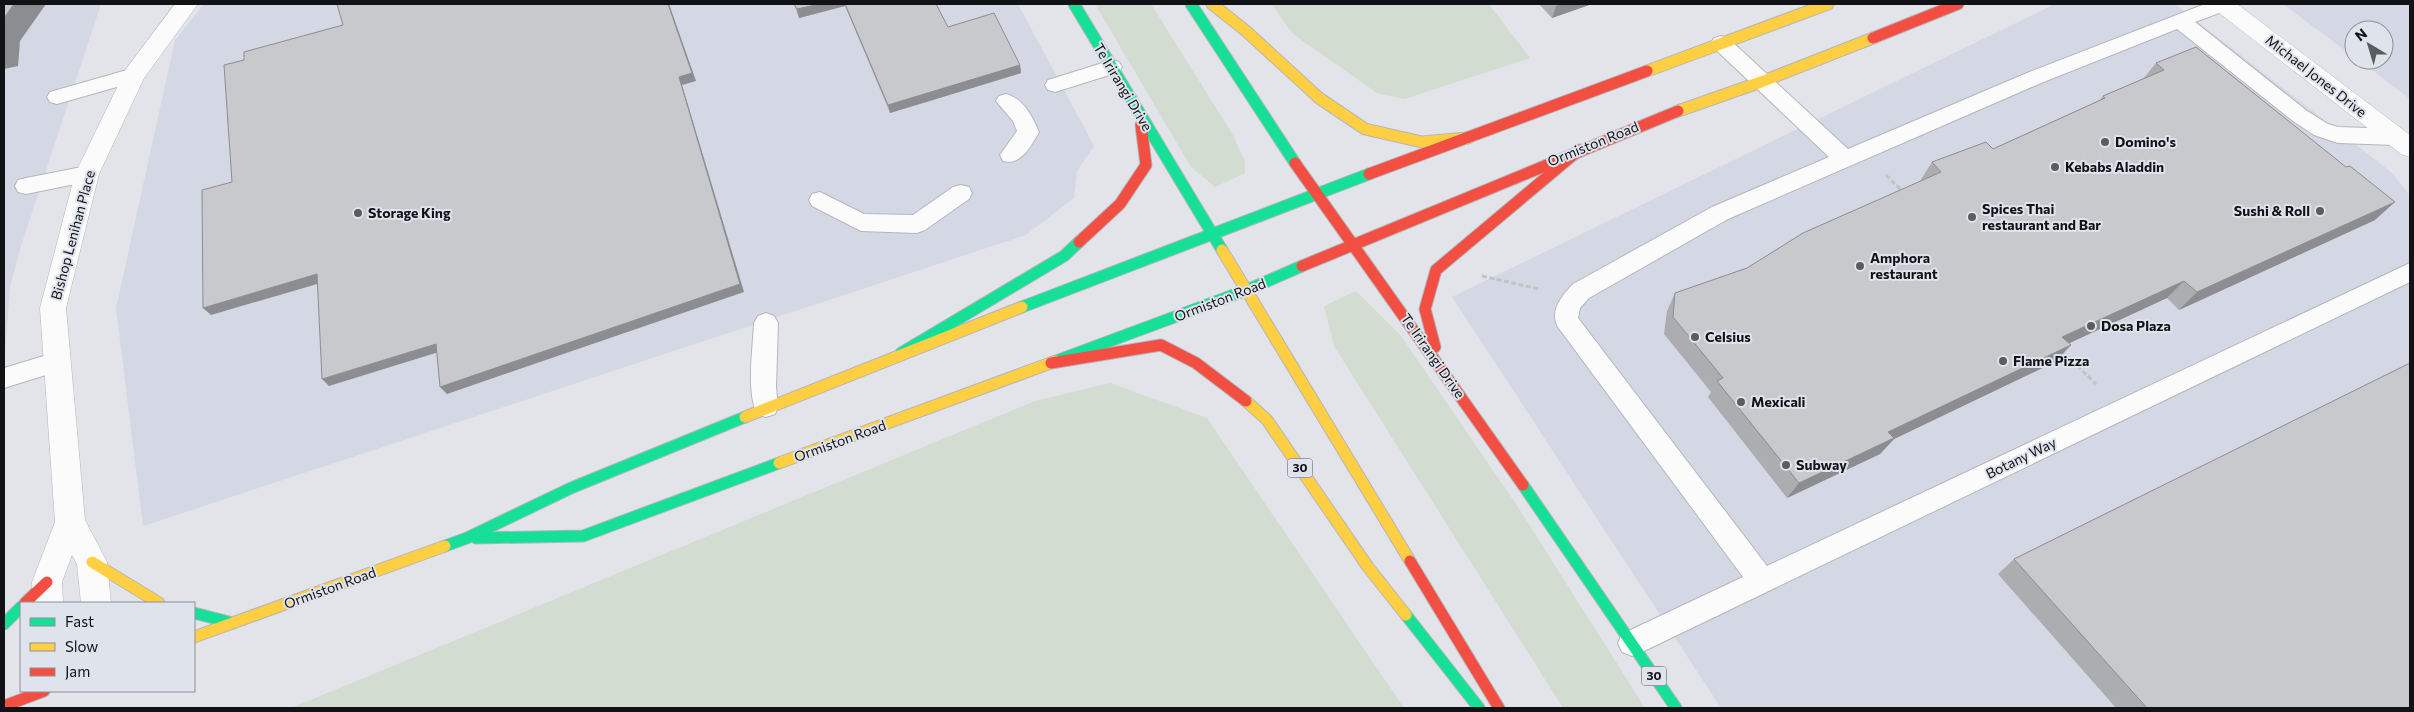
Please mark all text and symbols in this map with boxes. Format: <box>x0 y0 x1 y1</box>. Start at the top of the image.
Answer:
north arrow <box>2344 20 2394 70</box>
text: N <box>2351 24 2370 44</box>
street label: Michael Jones Drive <box>2262 31 2370 120</box>
street label: Te Irirangi Drive <box>1091 40 1156 134</box>
street label: Ormiston Road <box>1545 118 1641 170</box>
place label: Domino's <box>2115 133 2176 150</box>
marker: Domino's <box>2099 136 2111 148</box>
place label: Kebabs Aladdin <box>2065 158 2164 175</box>
marker: Kebabs Aladdin <box>2049 161 2061 173</box>
street label: Bishop Lenihan Place <box>47 168 98 302</box>
place label: Spices Thai restaurant and Bar <box>1982 200 2101 233</box>
place label: Sushi & Roll <box>2234 202 2310 219</box>
place label: Storage King <box>368 204 451 221</box>
marker: Sushi & Roll <box>2314 205 2326 217</box>
marker: Storage King <box>352 207 364 219</box>
marker: Spices Thai restaurant and Bar <box>1966 211 1978 223</box>
place label: Amphora restaurant <box>1870 249 1938 282</box>
marker: Amphora restaurant <box>1854 260 1866 272</box>
street label: Ormiston Road <box>1172 274 1268 325</box>
street label: Te Irirangi Drive <box>1398 310 1469 401</box>
place label: Dosa Plaza <box>2101 317 2171 334</box>
marker: Dosa Plaza <box>2085 320 2097 332</box>
place label: Celsius <box>1705 328 1751 345</box>
marker: Celsius <box>1689 331 1701 343</box>
place label: Flame Pizza <box>2013 352 2089 369</box>
marker: Flame Pizza <box>1997 355 2009 367</box>
place label: Mexicali <box>1751 393 1806 410</box>
marker: Mexicali <box>1735 396 1747 408</box>
street label: Ormiston Road <box>792 416 888 465</box>
street label: Botany Way <box>1983 433 2059 482</box>
place label: Subway <box>1796 456 1847 473</box>
road number: 30 <box>1288 458 1312 478</box>
marker: Subway <box>1780 459 1792 471</box>
street label: Ormiston Road <box>282 563 378 612</box>
legend <box>20 602 195 692</box>
text: Fast <box>65 612 94 630</box>
text: Slow <box>65 637 98 655</box>
text: Jam <box>65 662 90 680</box>
road number: 30 <box>1642 666 1666 686</box>

